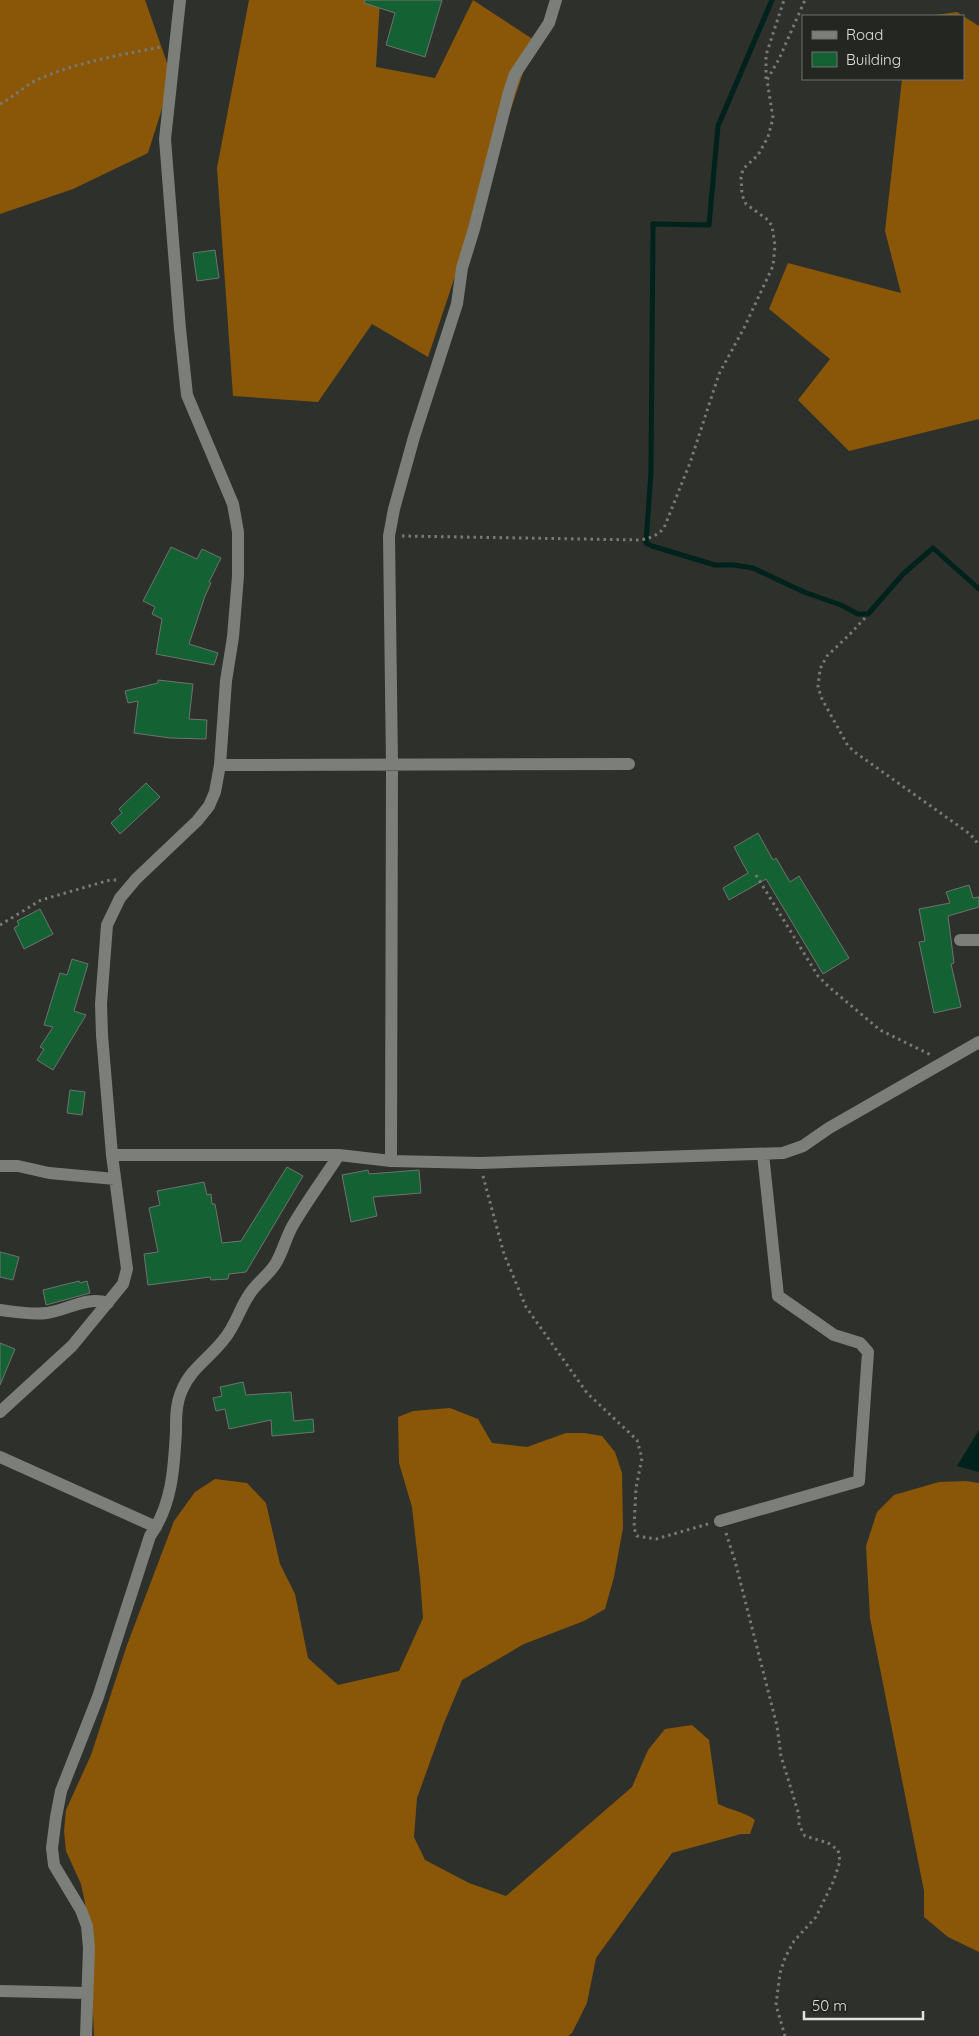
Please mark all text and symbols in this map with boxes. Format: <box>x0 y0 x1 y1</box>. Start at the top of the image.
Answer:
legend <box>802 15 964 80</box>
text: Road <box>846 25 883 44</box>
text: Building <box>846 50 901 69</box>
scale bar <box>804 1988 923 2020</box>
text: 50 m <box>812 1996 847 2015</box>

